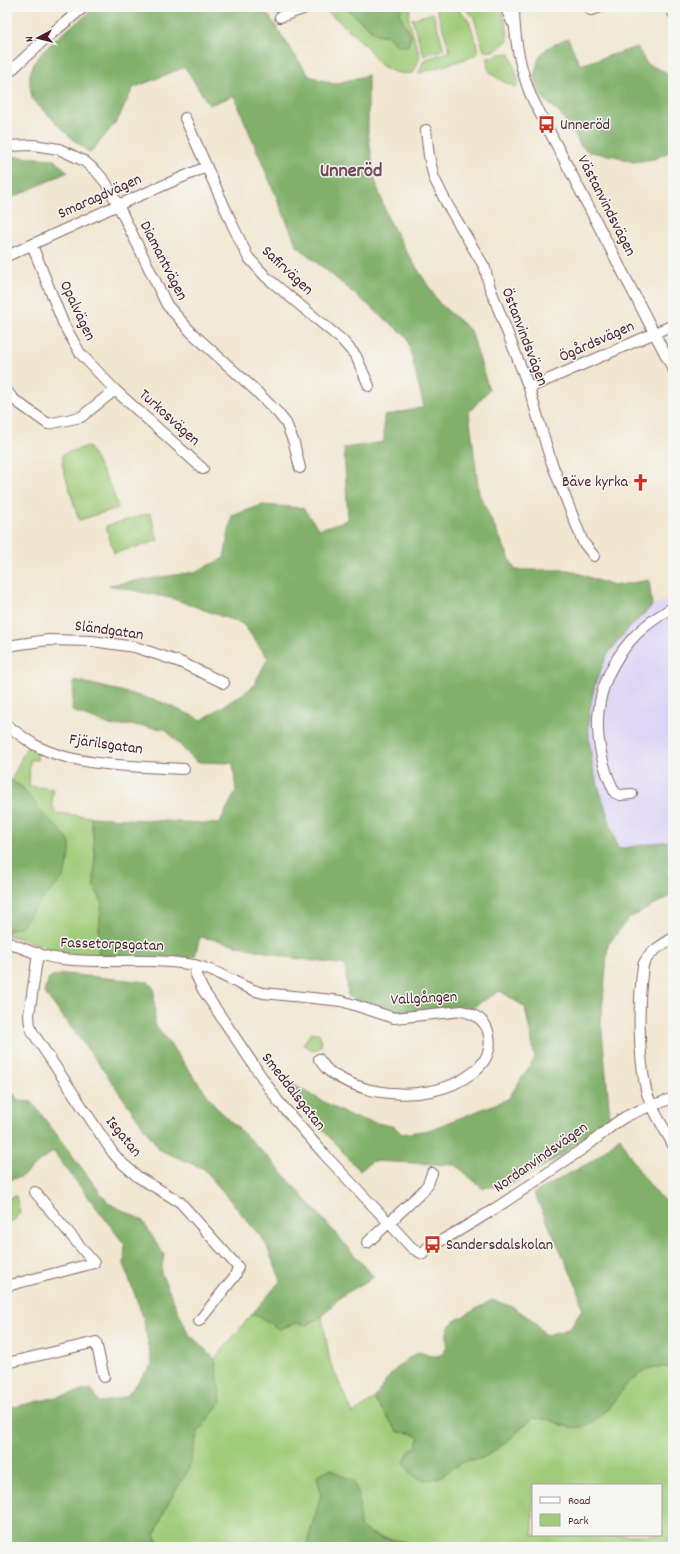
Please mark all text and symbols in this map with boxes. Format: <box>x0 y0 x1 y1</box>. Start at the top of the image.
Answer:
north arrow <box>18 18 58 58</box>
text: N <box>22 35 38 43</box>
place label: Unneröd <box>560 114 610 137</box>
bus stop icon: Unneröd <box>537 115 557 135</box>
street label: Västanvindsvägen <box>571 152 641 260</box>
district label: Unneröd <box>320 158 382 186</box>
street label: Smaragdvägen <box>54 168 146 226</box>
street label: Diamantvägen <box>133 217 193 305</box>
street label: Safirvägen <box>256 241 318 301</box>
street label: Opalvägen <box>53 277 101 345</box>
street label: Östanvindsvägen <box>495 285 553 389</box>
street label: Ögårdsvägen <box>556 315 638 369</box>
street label: Turkosvägen <box>133 384 205 452</box>
place label: Bäve kyrka <box>562 471 628 494</box>
church icon: Bäve kyrka <box>631 472 651 492</box>
street label: Sländgatan <box>73 615 145 647</box>
street label: Fjärilsgatan <box>68 728 144 762</box>
street label: Fassetorpsgatan <box>60 932 164 958</box>
street label: Vallgången <box>390 986 458 1012</box>
street label: Smeddalsgatan <box>255 1048 331 1136</box>
street label: Isgatan <box>99 1111 147 1163</box>
street label: Nordanvindsvägen <box>489 1117 593 1199</box>
place label: Sandersdalskolan <box>446 1234 553 1257</box>
bus stop icon: Sandersdalskolan <box>423 1235 443 1255</box>
legend <box>532 1484 662 1536</box>
text: Road <box>568 1493 590 1510</box>
text: Park <box>568 1513 589 1530</box>

